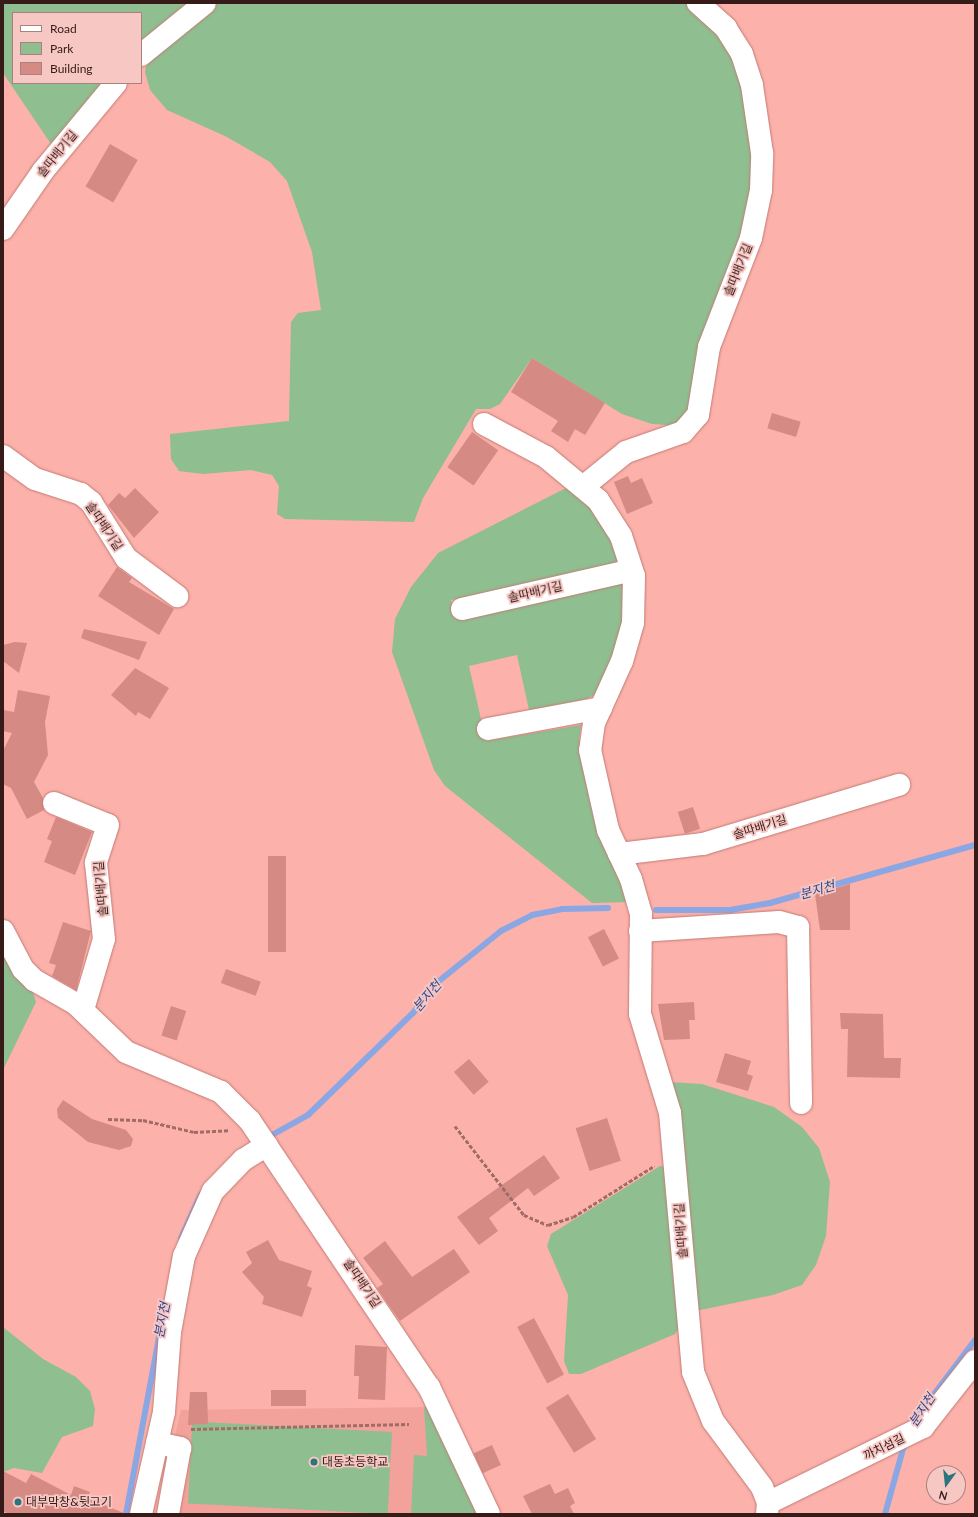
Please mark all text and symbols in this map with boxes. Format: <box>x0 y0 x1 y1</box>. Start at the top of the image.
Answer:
legend <box>12 12 142 84</box>
text: Road <box>50 21 77 36</box>
text: Park <box>50 41 73 56</box>
text: Building <box>50 61 93 76</box>
street label: 솔따배기길 <box>34 128 80 180</box>
street label: 솔따배기길 <box>721 242 755 298</box>
street label: 솔따배기길 <box>83 499 125 553</box>
street label: 솔따배기길 <box>506 579 564 605</box>
street label: 솔따배기길 <box>732 812 788 842</box>
street label: 솔따배기길 <box>91 861 111 917</box>
water label: 분지천 <box>798 878 836 902</box>
water label: 분지천 <box>409 977 445 1015</box>
street label: 솔따배기길 <box>672 1203 690 1259</box>
street label: 솔따배기길 <box>341 1256 383 1310</box>
water label: 분지천 <box>151 1301 173 1339</box>
water label: 분지천 <box>906 1391 938 1429</box>
street label: 까치섬길 <box>861 1431 907 1463</box>
place label: 대동초등학교 <box>322 1455 388 1469</box>
marker: 대동초등학교 <box>309 1457 319 1467</box>
north arrow <box>926 1465 966 1505</box>
text: N <box>937 1489 949 1503</box>
place label: 대부막창&뒷고기 <box>26 1495 112 1509</box>
marker: 대부막창&뒷고기 <box>13 1497 23 1507</box>

